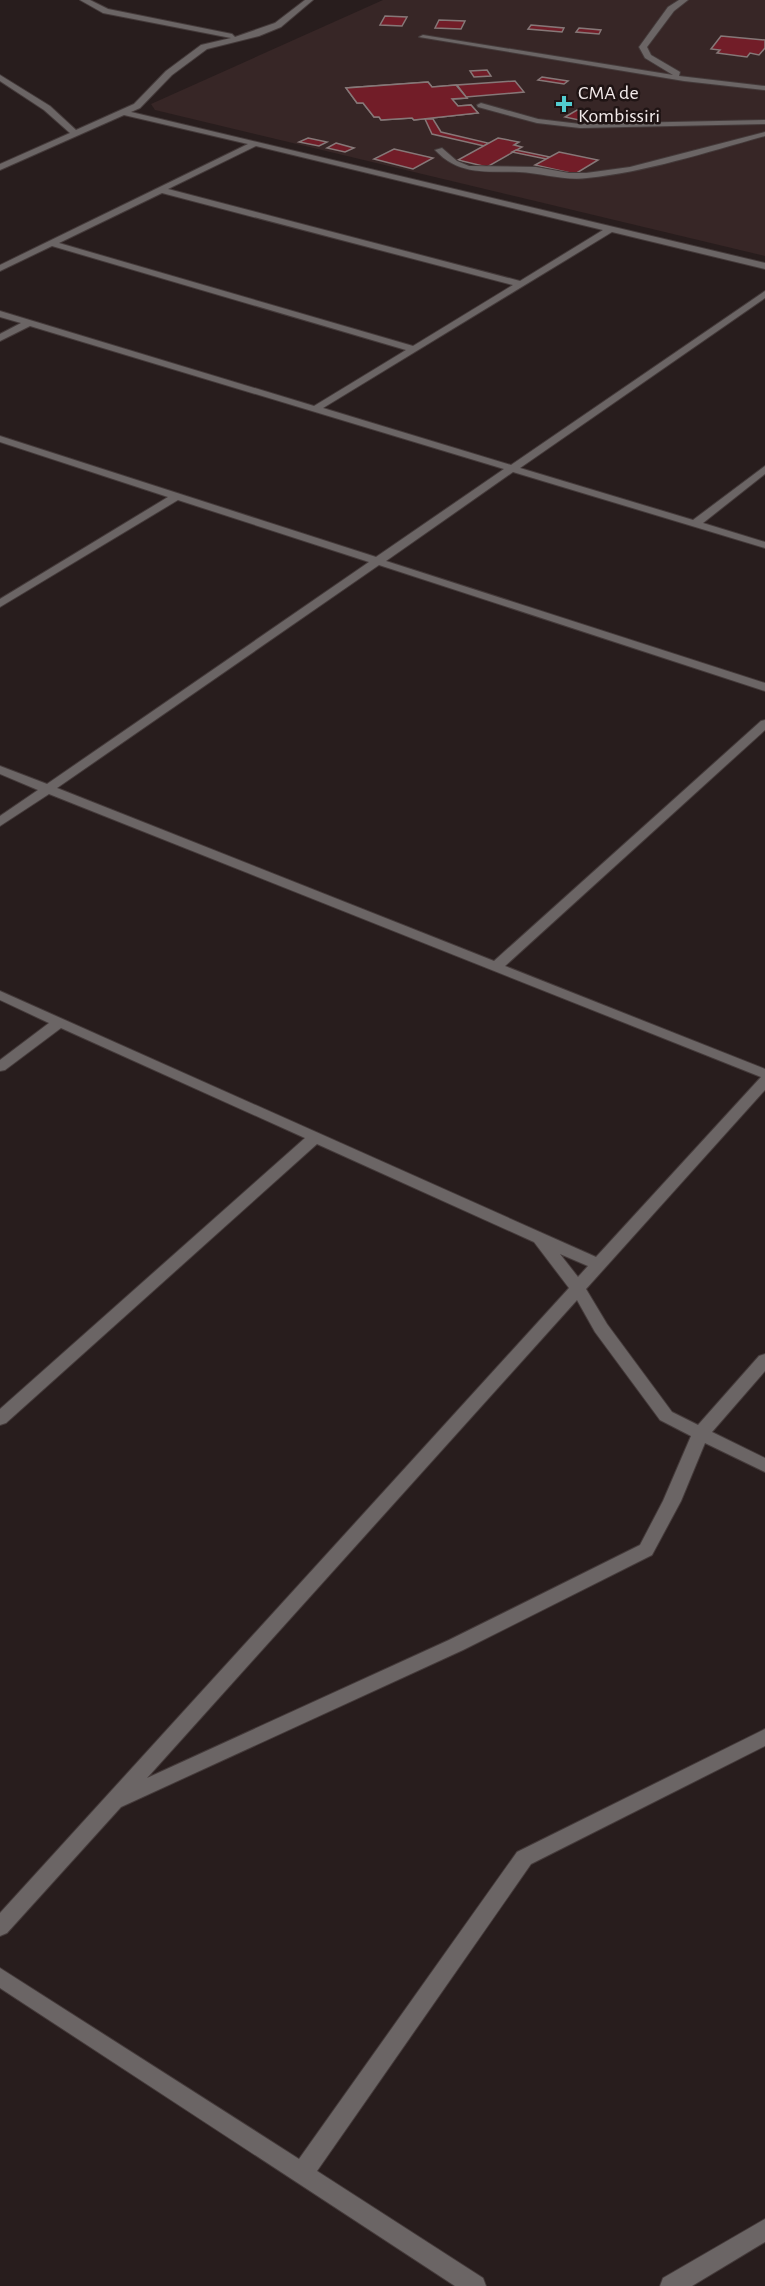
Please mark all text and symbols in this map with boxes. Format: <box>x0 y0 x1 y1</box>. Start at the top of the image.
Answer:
place label: CMA de Kombissiri <box>578 83 660 126</box>
marker: CMA de Kombissiri <box>555 95 573 113</box>

